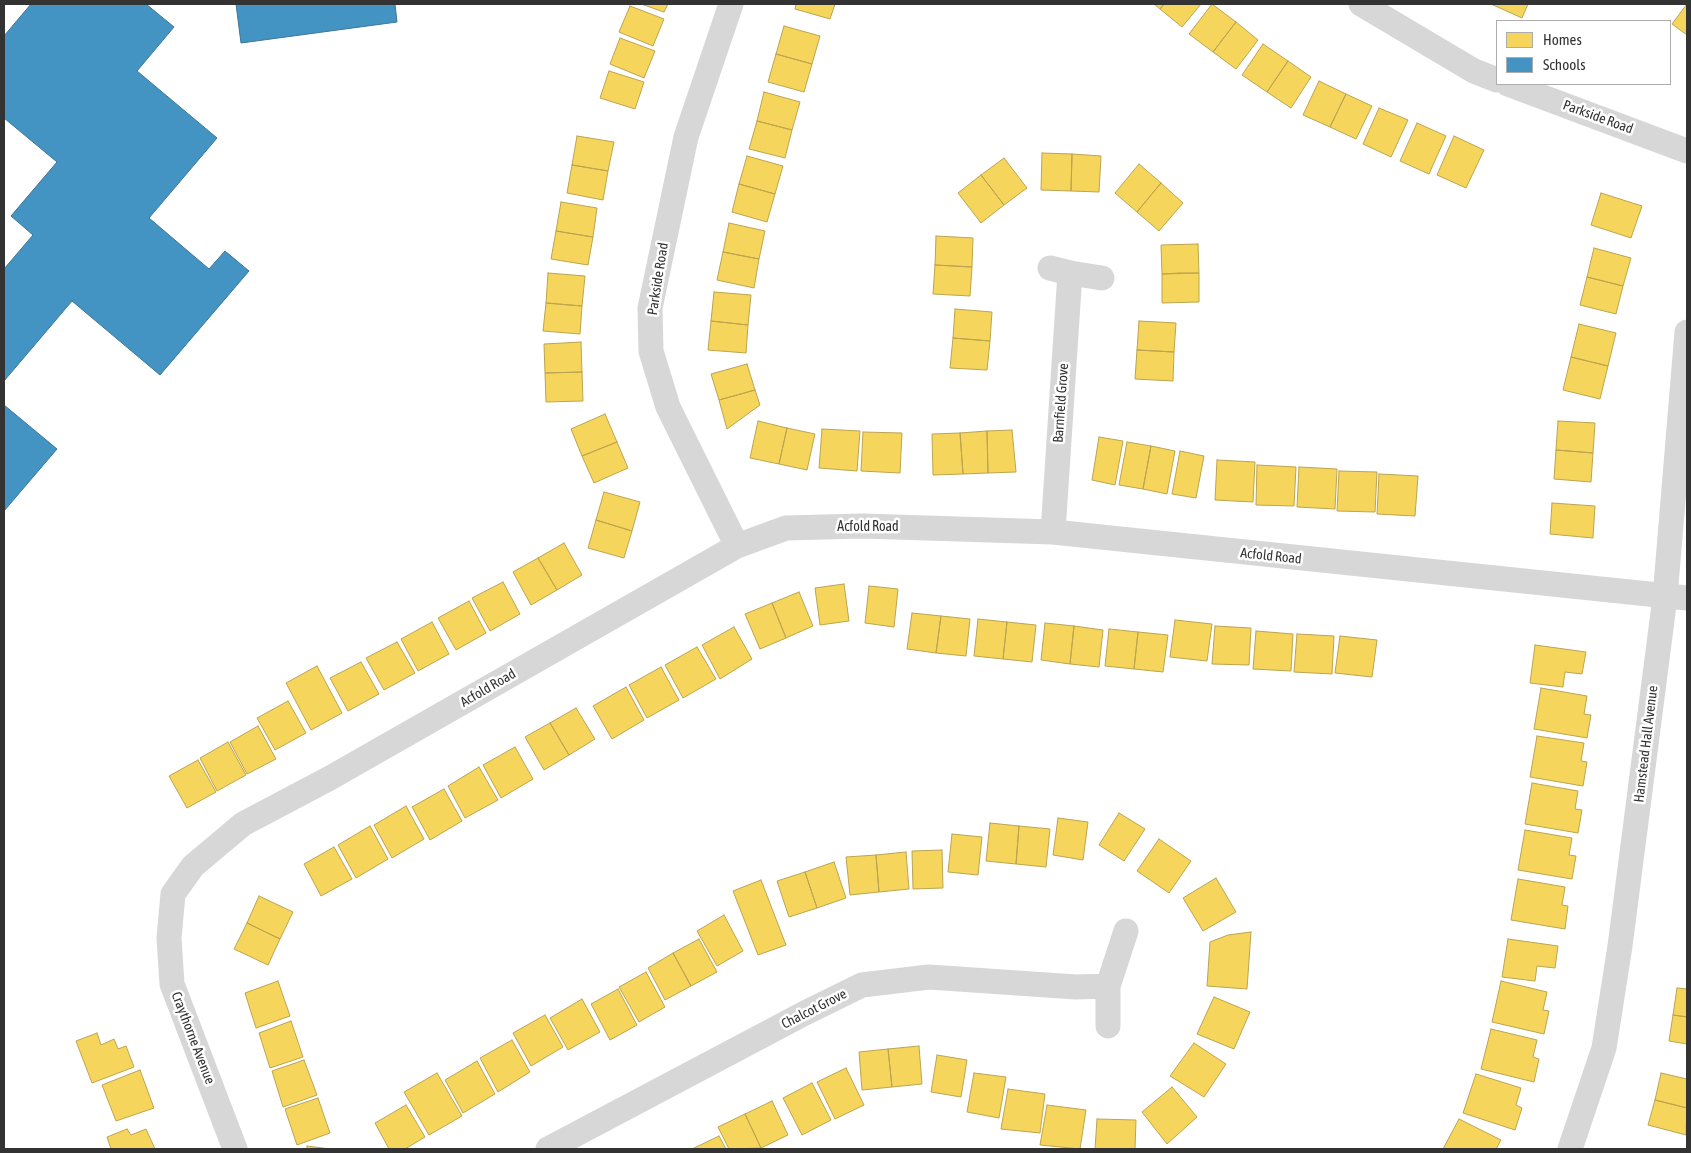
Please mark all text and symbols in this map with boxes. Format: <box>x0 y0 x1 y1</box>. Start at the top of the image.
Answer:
legend <box>1496 20 1671 85</box>
text: Homes <box>1543 31 1582 48</box>
text: Schools <box>1543 56 1586 73</box>
street label: Parkside Road <box>1561 97 1635 137</box>
street label: Parkside Road <box>644 242 672 316</box>
street label: Barnfield Grove <box>1050 363 1072 443</box>
street label: Acfold Road <box>837 519 899 535</box>
street label: Acfold Road <box>1240 544 1302 568</box>
street label: Acfold Road <box>457 665 519 711</box>
street label: Hamstead Hall Avenue <box>1630 685 1662 803</box>
street label: Chalcot Grove <box>779 985 849 1033</box>
street label: Craythorne Avenue <box>168 989 218 1087</box>

